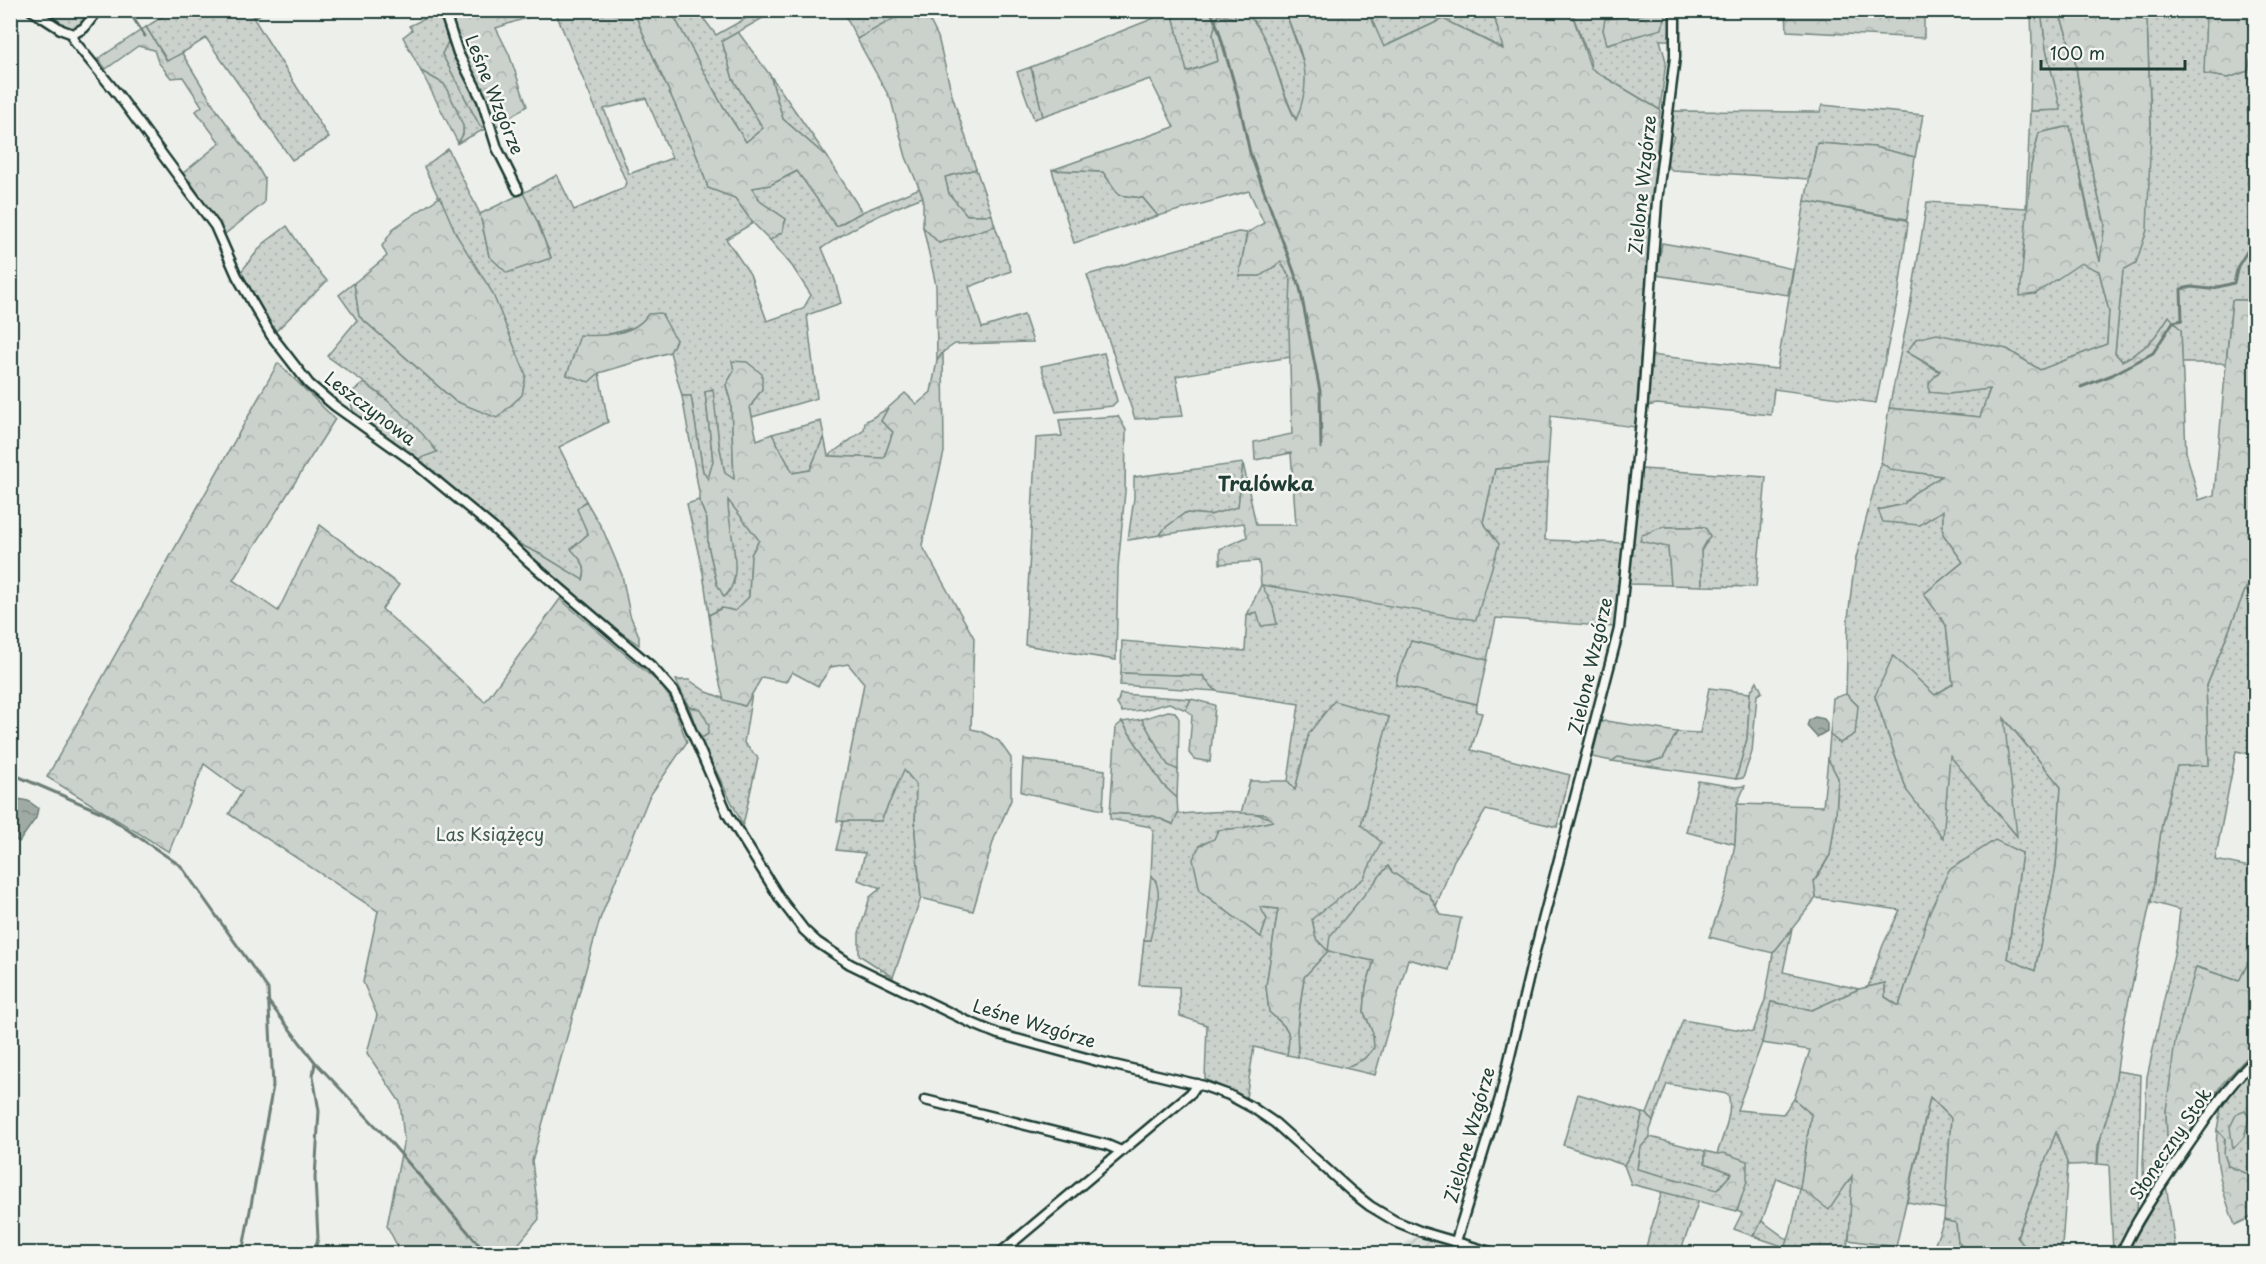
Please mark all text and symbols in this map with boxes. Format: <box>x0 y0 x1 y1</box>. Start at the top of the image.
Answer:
street label: Leśne Wzgórze <box>459 30 532 158</box>
scale bar <box>2041 33 2185 71</box>
text: 100 m <box>2050 39 2105 66</box>
street label: Zielone Wzgórze <box>1621 114 1662 256</box>
street label: Leszczynowa <box>319 364 423 452</box>
district label: Tralówka <box>1218 468 1315 498</box>
street label: Zielone Wzgórze <box>1561 594 1618 737</box>
park label: Las Książęcy <box>436 820 544 847</box>
street label: Leśne Wzgórze <box>970 991 1099 1054</box>
street label: Zielone Wzgórze <box>1436 1064 1501 1206</box>
street label: Słoneczny Stok <box>2122 1081 2218 1205</box>

